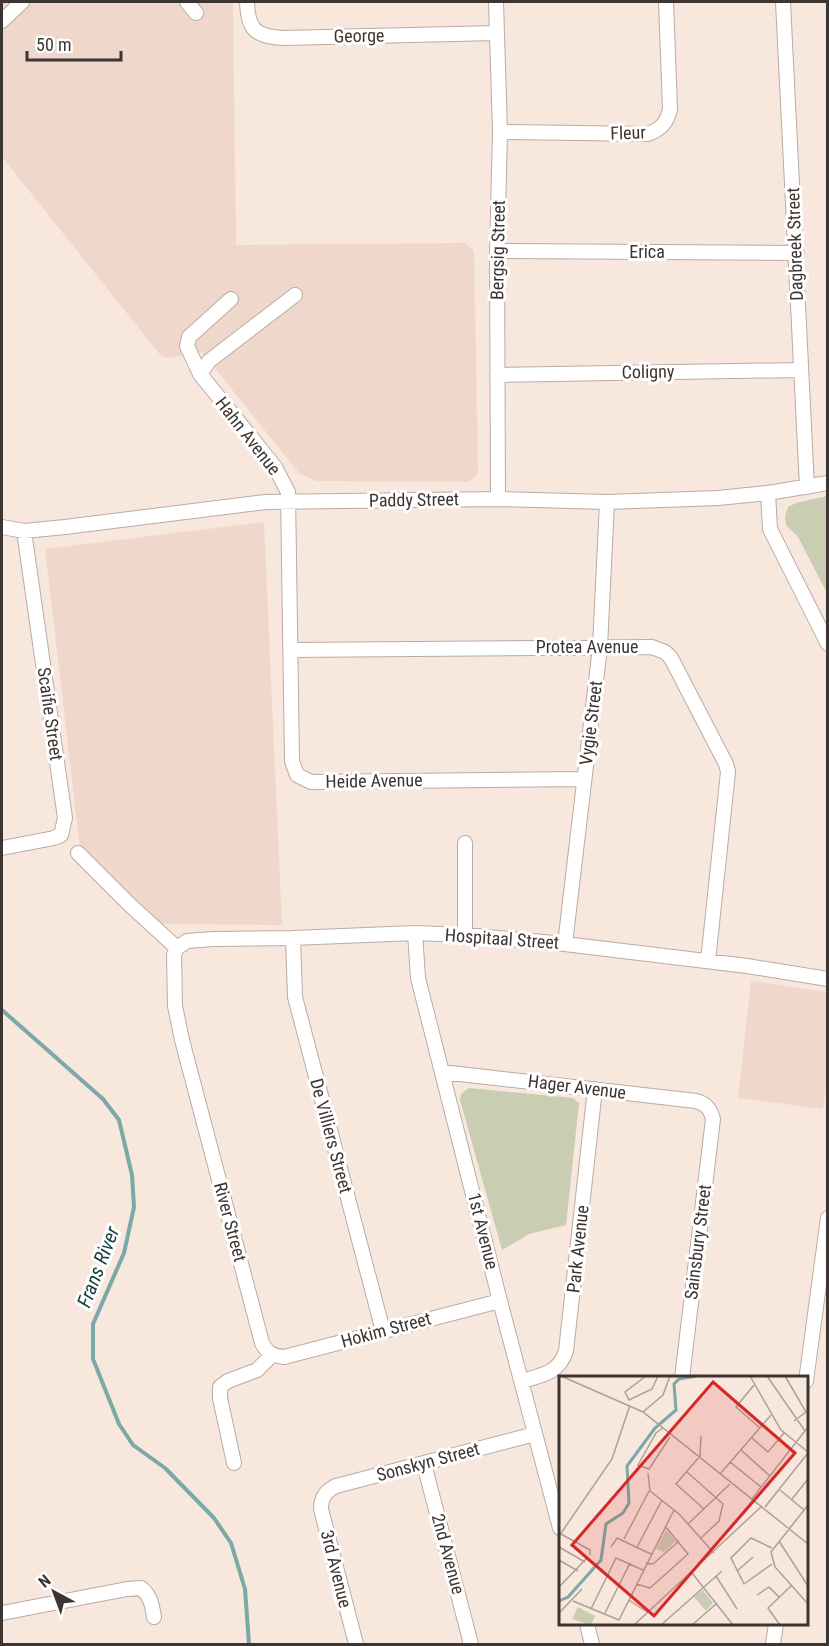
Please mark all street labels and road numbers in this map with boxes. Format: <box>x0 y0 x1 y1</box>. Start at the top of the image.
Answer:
street label: George <box>333 25 385 46</box>
street label: Fleur <box>610 121 647 144</box>
street label: Dagbreek Street <box>782 187 807 301</box>
street label: Bergsig Street <box>486 200 509 300</box>
street label: Erica <box>629 241 665 262</box>
street label: Coligny <box>622 361 675 382</box>
street label: Hahn Avenue <box>211 393 285 479</box>
street label: Paddy Street <box>369 488 459 511</box>
street label: Protea Avenue <box>536 636 638 657</box>
street label: Scaifie Street <box>34 666 67 762</box>
street label: Vygie Street <box>575 679 606 766</box>
street label: Heide Avenue <box>325 769 423 792</box>
street label: Hospitaal Street <box>444 924 560 953</box>
street label: Hager Avenue <box>527 1070 627 1103</box>
street label: De Villiers Street <box>306 1076 357 1196</box>
street label: River Street <box>210 1180 251 1264</box>
street label: Sainsbury Street <box>680 1183 715 1301</box>
street label: 1st Avenue <box>464 1190 503 1271</box>
street label: Park Avenue <box>562 1204 593 1294</box>
street label: Hokim Street <box>339 1307 433 1352</box>
street label: Sonskyn Street <box>374 1438 482 1485</box>
street label: 2nd Avenue <box>428 1511 469 1596</box>
street label: 3rd Avenue <box>317 1528 356 1610</box>

